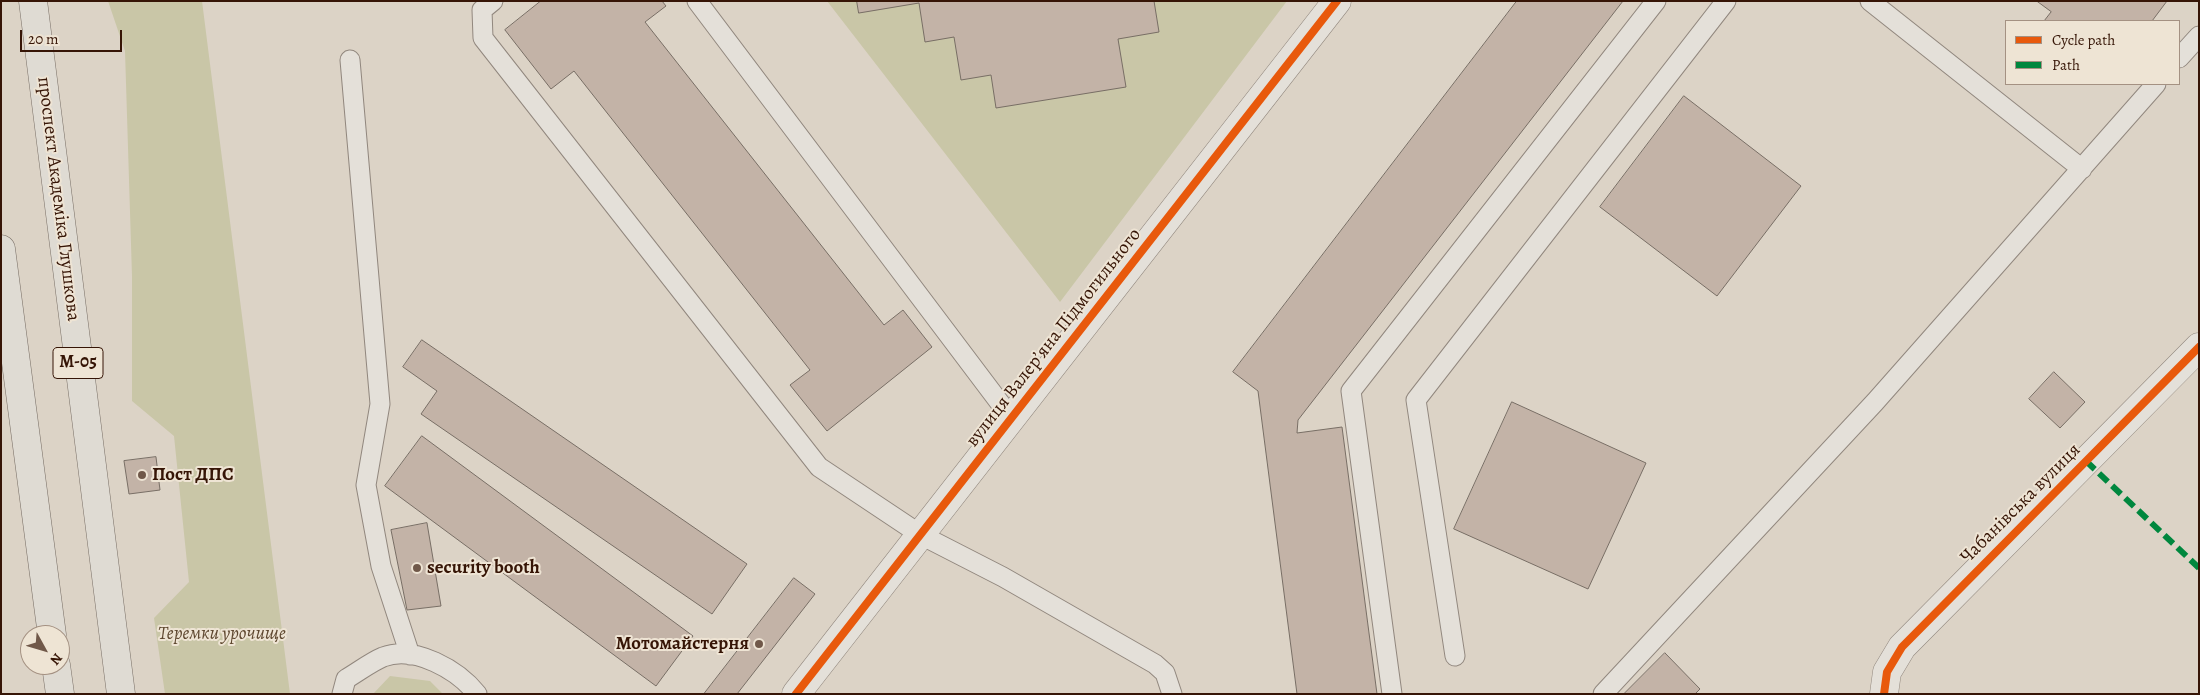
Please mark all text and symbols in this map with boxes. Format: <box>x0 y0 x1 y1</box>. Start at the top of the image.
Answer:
scale bar <box>22 20 125 52</box>
legend <box>2005 20 2180 85</box>
text: 20 m <box>28 29 59 49</box>
text: Cycle path <box>2052 30 2115 50</box>
text: Path <box>2052 55 2080 75</box>
street label: проспект Академіка Глушкова <box>32 75 84 323</box>
street label: вулиця Валерʼяна Підмогильного <box>961 224 1147 452</box>
road number: М-05 <box>53 348 103 378</box>
street label: Чабанівська вулиця <box>1956 439 2086 569</box>
place label: Пост ДПС <box>152 464 234 486</box>
marker: Пост ДПС <box>136 469 148 481</box>
place label: security booth <box>427 557 540 579</box>
marker: security booth <box>411 562 423 574</box>
park label: Теремки урочище <box>158 623 286 645</box>
north arrow <box>20 625 70 675</box>
place label: Мотомайстерня <box>616 633 749 655</box>
marker: Мотомайстерня <box>753 638 765 650</box>
text: N <box>46 649 67 669</box>

